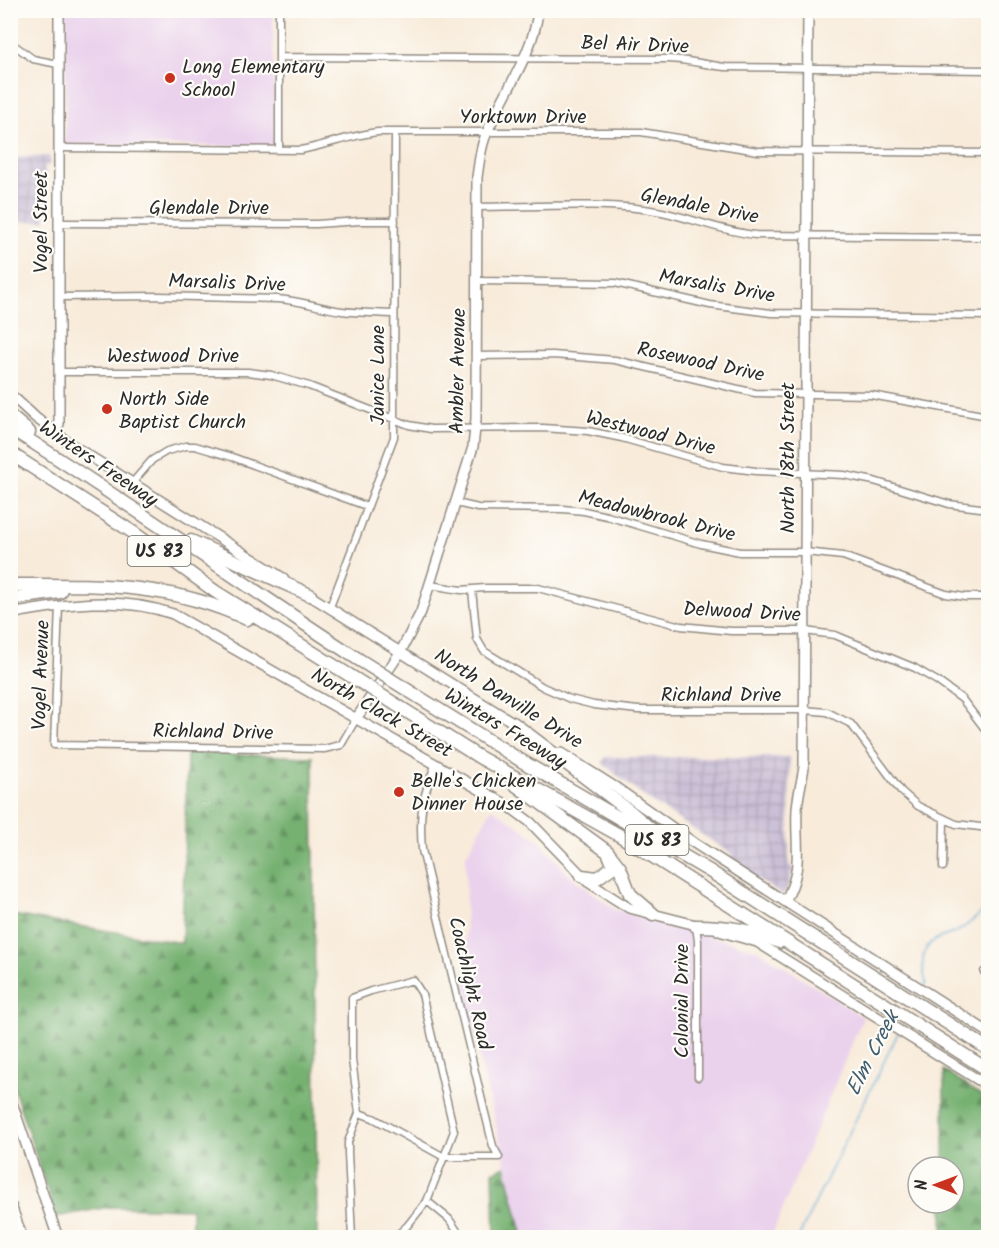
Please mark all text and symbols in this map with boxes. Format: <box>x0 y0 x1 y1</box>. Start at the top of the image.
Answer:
street label: Bel Air Drive <box>580 28 689 64</box>
place label: Long Elementary School <box>182 52 325 107</box>
marker: Long Elementary School <box>163 71 177 85</box>
street label: Yorktown Drive <box>459 102 587 134</box>
street label: Vogel Street <box>26 171 58 273</box>
street label: Glendale Drive <box>638 180 761 234</box>
street label: Glendale Drive <box>149 193 269 225</box>
street label: Marsalis Drive <box>656 261 777 313</box>
street label: Marsalis Drive <box>168 266 286 302</box>
street label: Ambler Avenue <box>442 308 476 434</box>
street label: Janice Lane <box>363 325 395 425</box>
street label: Rosewood Drive <box>634 334 767 392</box>
street label: Westwood Drive <box>107 341 239 373</box>
street label: North 18th Street <box>773 382 805 534</box>
place label: North Side Baptist Church <box>119 384 246 439</box>
marker: North Side Baptist Church <box>100 402 114 416</box>
street label: Westwood Drive <box>583 402 719 465</box>
street label: Winters Freeway <box>32 413 165 517</box>
street label: Meadowbrook Drive <box>575 482 739 552</box>
road number: US 83 <box>128 536 190 566</box>
street label: Delwood Drive <box>682 594 802 632</box>
street label: Vogel Avenue <box>24 620 60 731</box>
street label: North Danville Drive <box>427 641 589 758</box>
street label: North Clack Street <box>304 660 458 767</box>
street label: Winters Freeway <box>437 680 573 779</box>
street label: Richland Drive <box>661 680 781 712</box>
street label: Richland Drive <box>152 716 274 750</box>
place label: Belle's Chicken Dinner House <box>411 766 536 821</box>
marker: Belle's Chicken Dinner House <box>392 785 406 799</box>
road number: US 83 <box>626 825 688 855</box>
street label: Coachlight Road <box>438 914 500 1054</box>
street label: Colonial Drive <box>667 944 699 1058</box>
water label: Elm Creek <box>838 1003 910 1102</box>
north arrow <box>906 1155 966 1215</box>
text: N <box>910 1180 935 1190</box>

